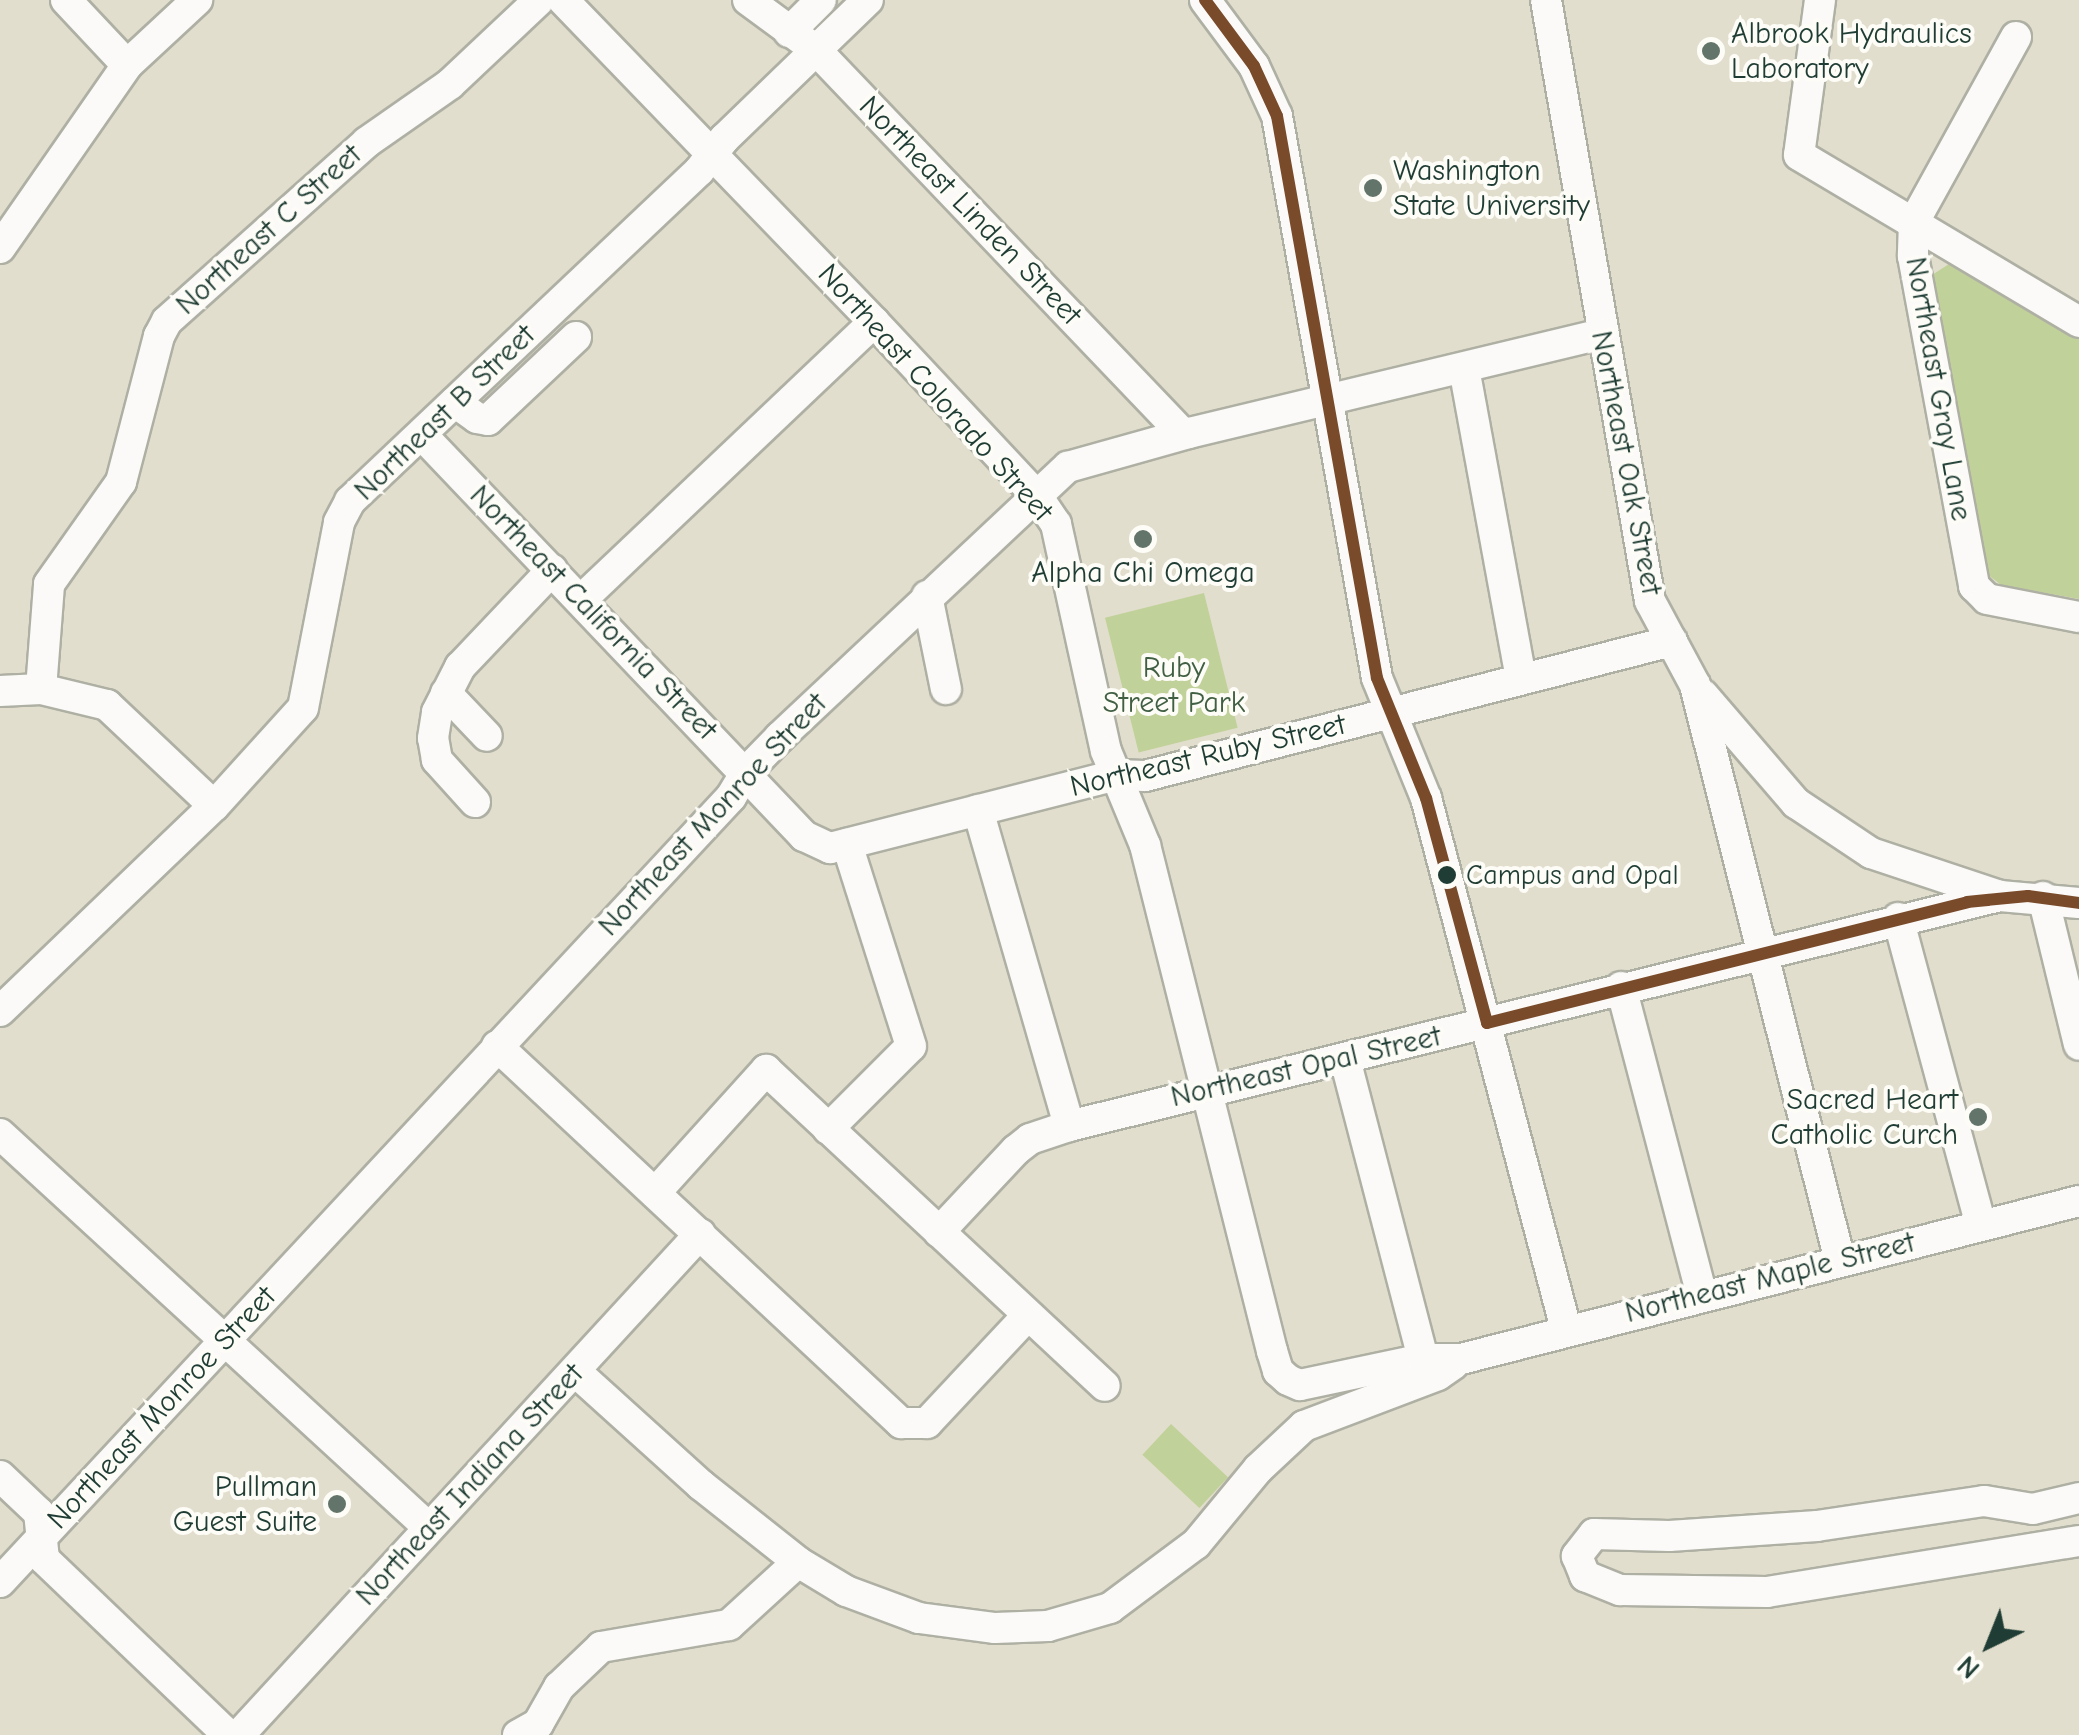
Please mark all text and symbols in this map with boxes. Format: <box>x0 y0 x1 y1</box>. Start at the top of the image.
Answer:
place label: Albrook Hydraulics Laboratory <box>1731 16 1972 86</box>
marker: Albrook Hydraulics Laboratory <box>1700 40 1722 62</box>
street label: Northeast Linden Street <box>851 89 1089 333</box>
street label: Northeast C Street <box>169 137 369 323</box>
place label: Washington State University <box>1393 153 1590 224</box>
marker: Washington State University <box>1362 177 1384 199</box>
street label: Northeast Gray Lane <box>1897 254 1979 524</box>
street label: Northeast Colorado Street <box>810 257 1060 529</box>
street label: Northeast B Street <box>347 318 543 508</box>
street label: Northeast Oak Street <box>1583 328 1669 598</box>
street label: Northeast California Street <box>462 478 724 748</box>
marker: Alpha Chi Omega <box>1132 528 1154 550</box>
place label: Alpha Chi Omega <box>1031 555 1255 591</box>
park label: Ruby Street Park <box>1103 650 1245 720</box>
street label: Northeast Monroe Street <box>591 686 835 944</box>
street label: Northeast Ruby Street <box>1067 707 1349 805</box>
place label: Campus and Opal <box>1466 858 1679 892</box>
marker: Campus and Opal <box>1437 865 1457 885</box>
street label: Northeast Opal Street <box>1167 1018 1445 1116</box>
place label: Sacred Heart Catholic Curch <box>1770 1082 1958 1152</box>
marker: Sacred Heart Catholic Curch <box>1967 1106 1989 1128</box>
street label: Northeast Maple Street <box>1622 1225 1918 1331</box>
street label: Northeast Monroe Street <box>40 1279 284 1537</box>
street label: Northeast Indiana Street <box>349 1357 591 1613</box>
place label: Pullman Guest Suite <box>173 1469 317 1540</box>
marker: Pullman Guest Suite <box>326 1493 348 1515</box>
north arrow <box>1939 1595 2039 1695</box>
text: N <box>1951 1649 1986 1685</box>

